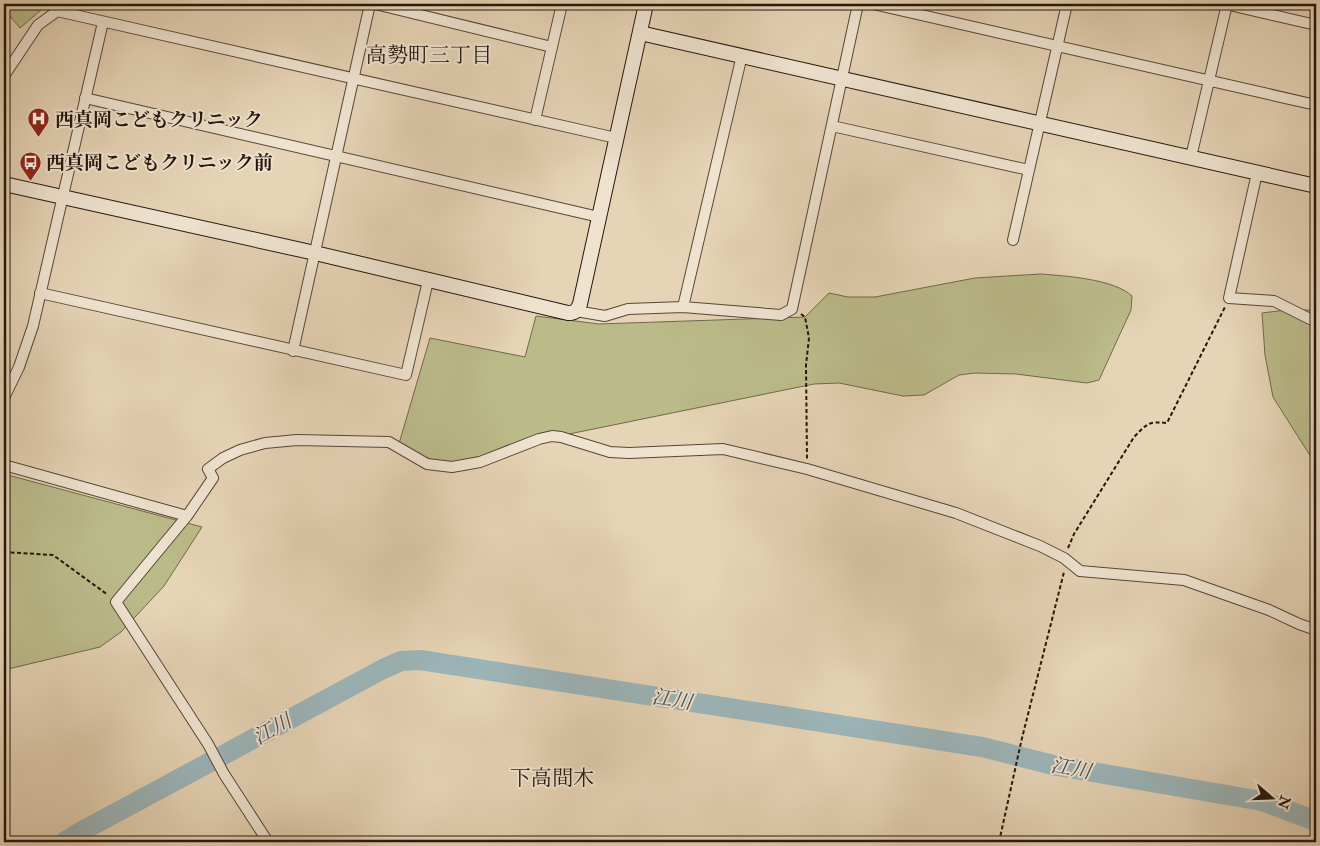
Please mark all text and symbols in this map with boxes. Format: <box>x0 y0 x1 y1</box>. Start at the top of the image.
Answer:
district label: 高勢町三丁目 <box>366 42 492 69</box>
hospital icon: 西真岡こどもクリニック <box>27 107 51 138</box>
place label: 西真岡こどもクリニック <box>55 108 263 132</box>
bus stop icon: 西真岡こどもクリニック前 <box>18 150 42 181</box>
place label: 西真岡こどもクリニック前 <box>46 151 273 175</box>
water label: 江川 <box>650 684 696 715</box>
water label: 江川 <box>249 708 298 750</box>
water label: 江川 <box>1049 752 1095 785</box>
district label: 下高間木 <box>510 765 594 792</box>
north arrow <box>1248 774 1298 824</box>
text: N <box>1274 792 1294 811</box>

